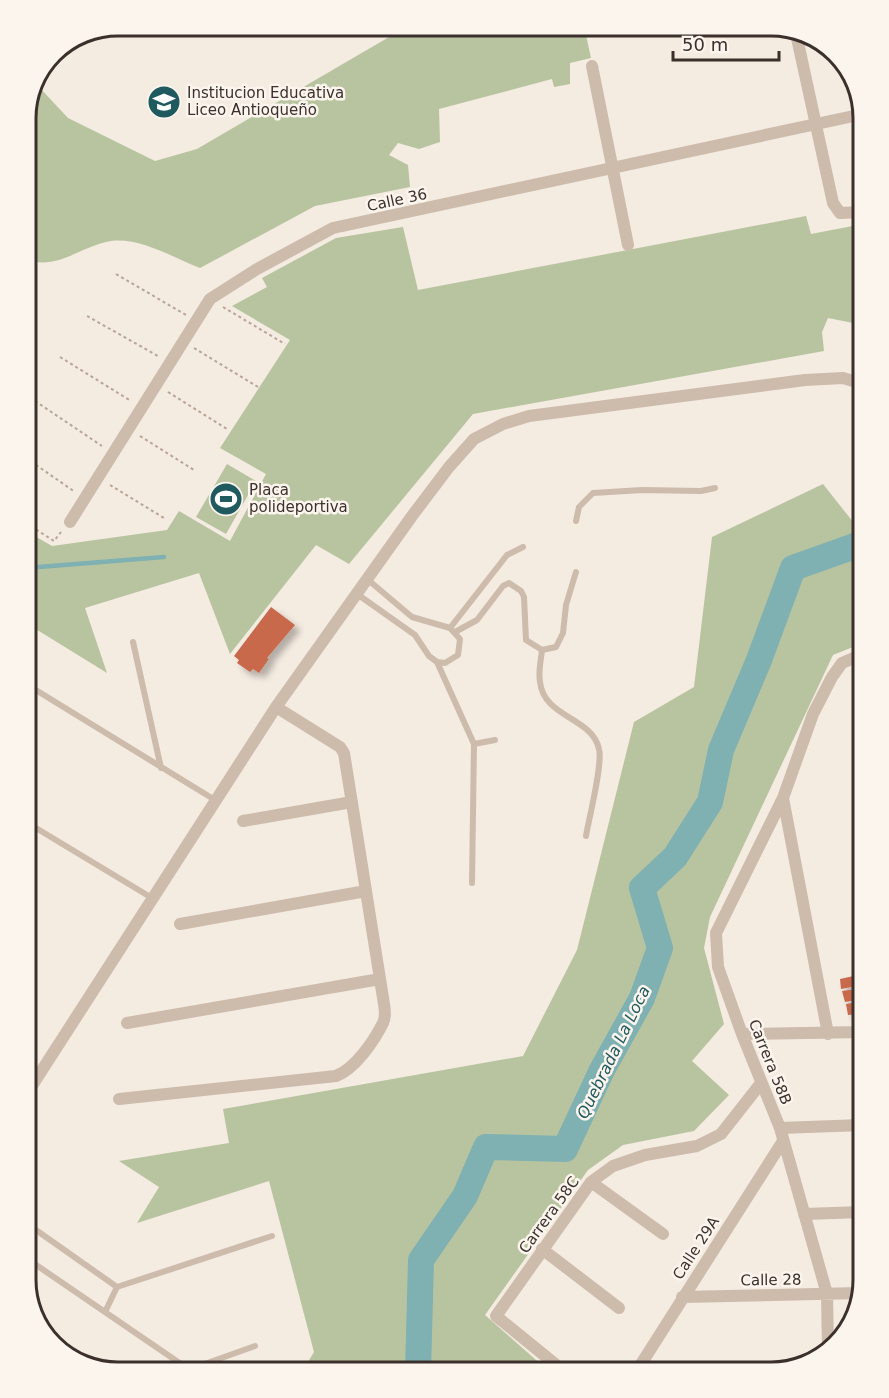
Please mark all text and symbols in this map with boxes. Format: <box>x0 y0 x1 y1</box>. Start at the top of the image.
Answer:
scale bar <box>673 24 780 62</box>
text: 50 m <box>682 34 728 55</box>
school or university icon: Institucion Educativa Liceo Antioqueño <box>146 84 182 120</box>
place label: Institucion Educativa Liceo Antioqueño <box>187 84 344 119</box>
street label: Calle 36 <box>365 185 429 215</box>
sports icon: Placa polideportiva <box>208 481 244 517</box>
place label: Placa polideportiva <box>249 481 348 516</box>
water label: Quebrada La Loca <box>573 983 654 1122</box>
street label: Carrera 58B <box>745 1017 795 1107</box>
street label: Carrera 58C <box>515 1173 583 1257</box>
street label: Calle 29A <box>669 1213 723 1283</box>
street label: Calle 28 <box>740 1270 802 1290</box>

